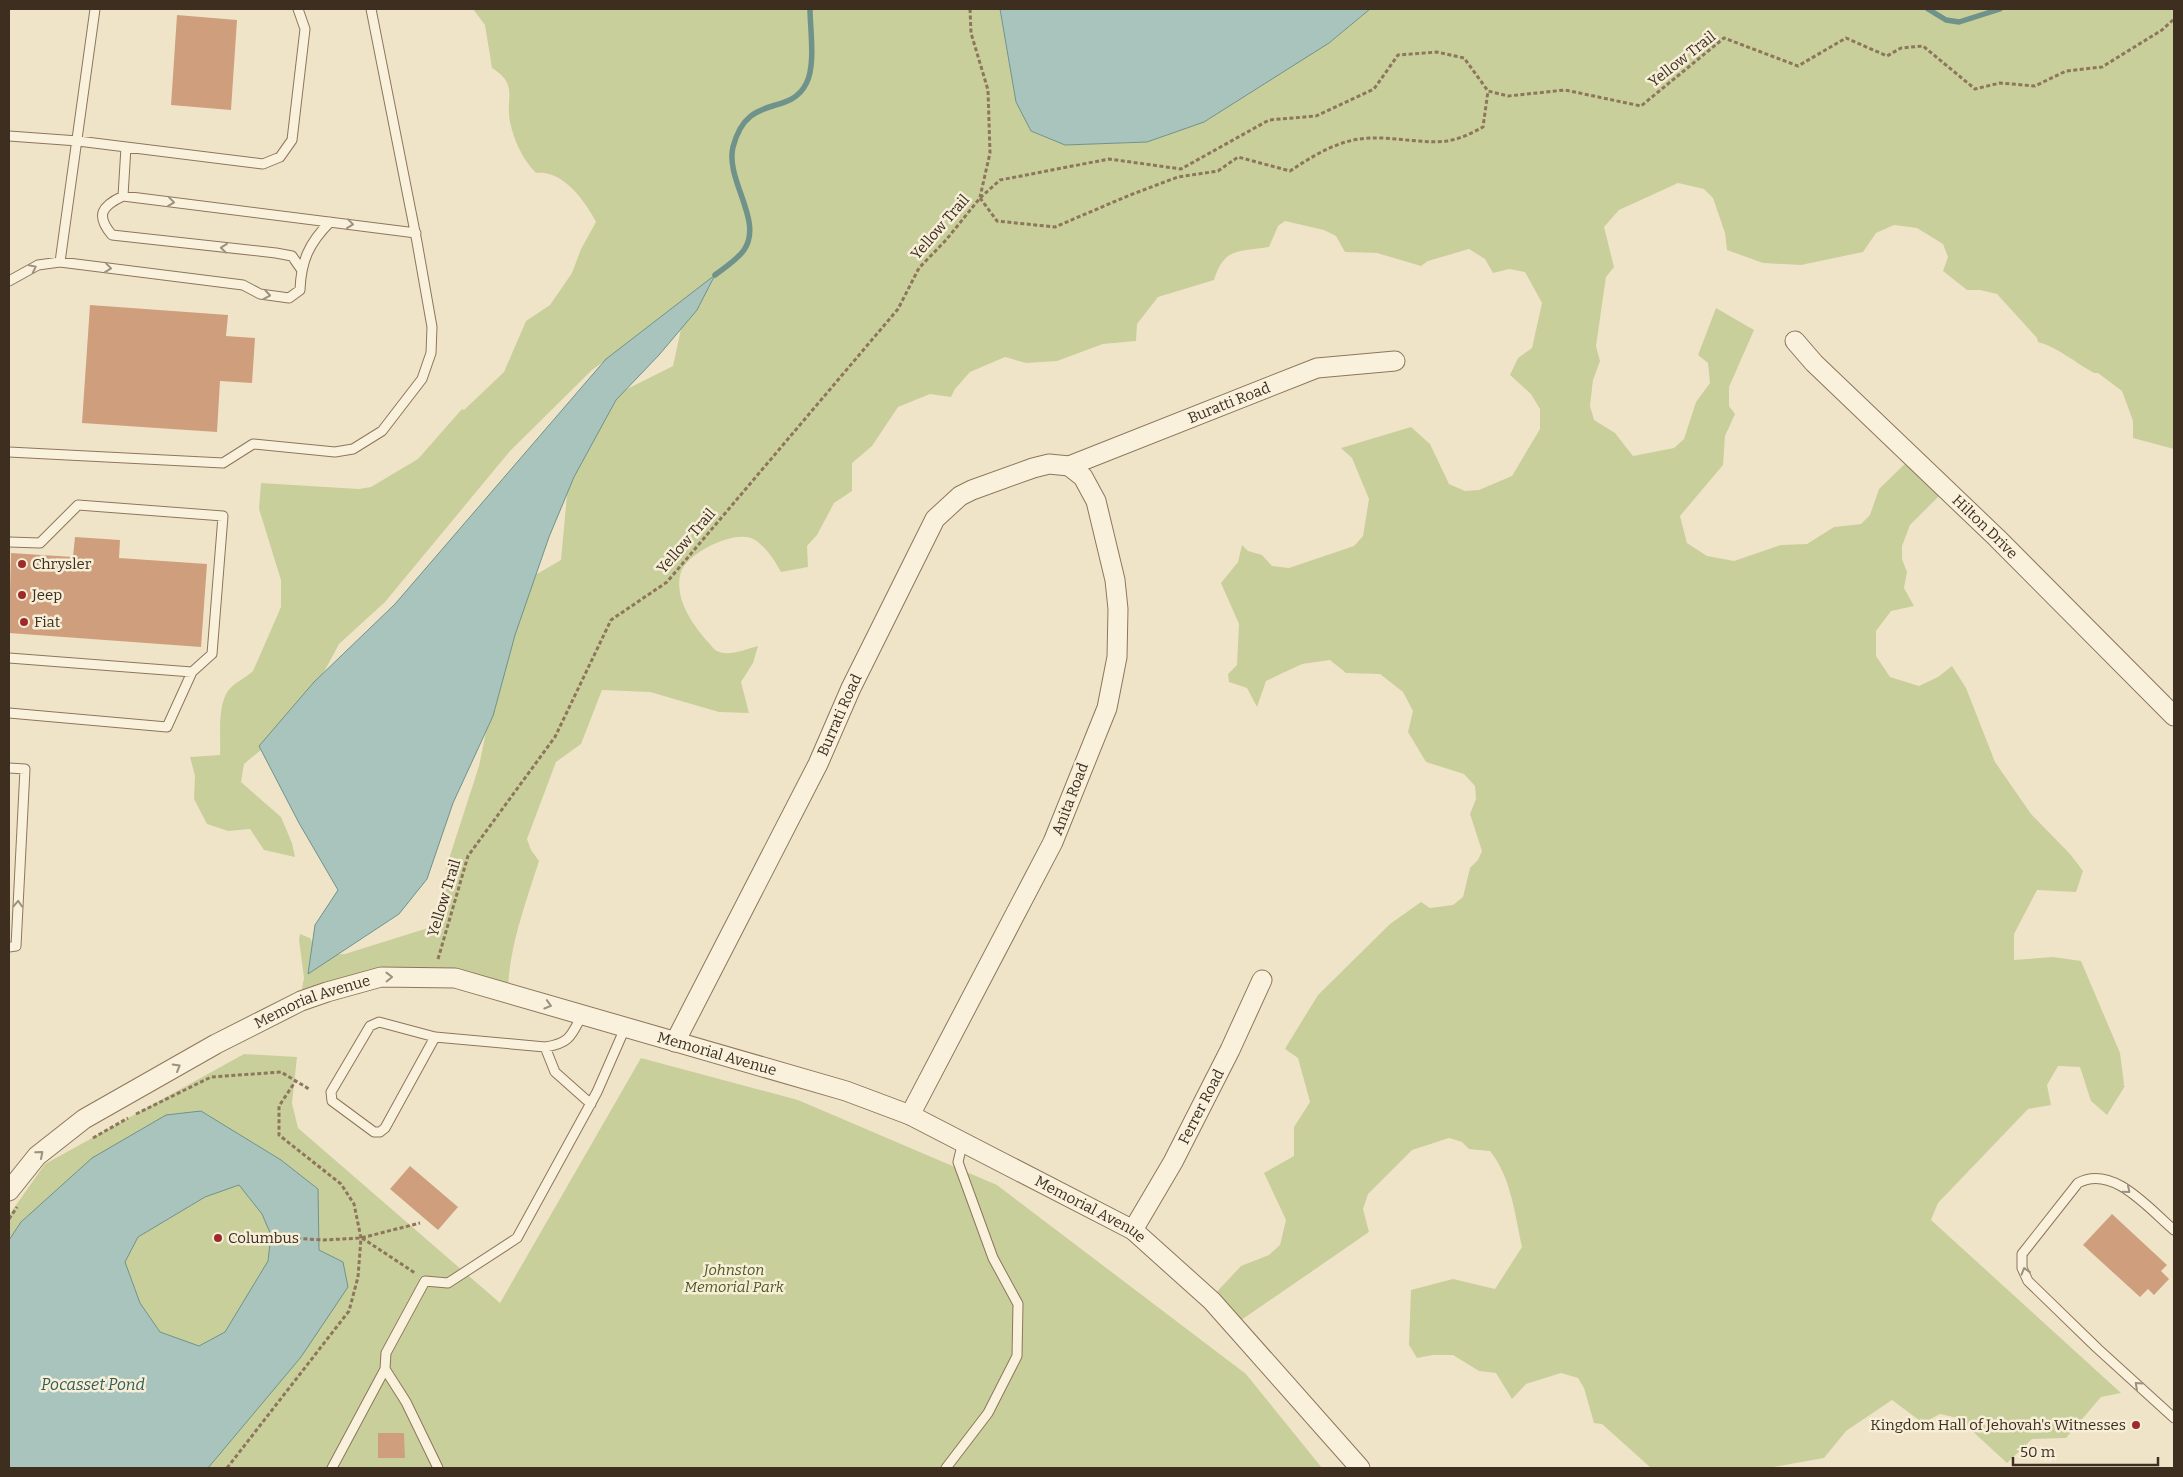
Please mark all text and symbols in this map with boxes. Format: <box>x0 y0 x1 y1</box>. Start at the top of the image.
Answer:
street label: Yellow Trail <box>1645 27 1719 91</box>
street label: Yellow Trail <box>907 191 973 263</box>
one-way arrow <box>167 196 175 207</box>
one-way arrow <box>346 218 354 229</box>
one-way arrow <box>220 243 228 254</box>
one-way arrow <box>105 262 113 273</box>
one-way arrow <box>28 264 37 274</box>
one-way arrow <box>263 289 272 299</box>
street label: Buratti Road <box>1185 378 1273 427</box>
street label: Hilton Drive <box>1949 491 2022 563</box>
street label: Yellow Trail <box>653 505 719 577</box>
place label: Chrysler <box>32 555 92 573</box>
marker: Chrysler <box>16 558 28 570</box>
place label: Jeep <box>31 586 62 604</box>
marker: Jeep <box>16 589 28 601</box>
place label: Fiat <box>34 613 61 631</box>
marker: Fiat <box>18 616 30 628</box>
street label: Burrati Road <box>814 671 866 759</box>
street label: Anita Road <box>1048 760 1092 838</box>
street label: Yellow Trail <box>424 857 464 939</box>
one-way arrow <box>13 900 24 908</box>
street label: Memorial Avenue <box>251 971 372 1032</box>
one-way arrow <box>386 972 394 982</box>
one-way arrow <box>543 1000 551 1010</box>
street label: Memorial Avenue <box>655 1028 779 1079</box>
one-way arrow <box>171 1063 180 1073</box>
street label: Ferrer Road <box>1175 1066 1228 1147</box>
one-way arrow <box>35 1150 44 1159</box>
street label: Memorial Avenue <box>1032 1172 1150 1246</box>
one-way arrow <box>2122 1185 2131 1194</box>
place label: Columbus <box>228 1229 299 1247</box>
marker: Columbus <box>212 1232 224 1244</box>
park label: Johnston Memorial Park <box>684 1261 785 1296</box>
one-way arrow <box>2020 1267 2030 1276</box>
water label: Pocasset Pond <box>41 1375 145 1394</box>
one-way arrow <box>2134 1382 2143 1391</box>
place label: Kingdom Hall of Jehovah's Witnesses <box>1870 1416 2126 1434</box>
marker: Kingdom Hall of Jehovah's Witnesses <box>2130 1419 2142 1431</box>
scale bar <box>2013 1434 2158 1466</box>
text: 50 m <box>2020 1443 2056 1461</box>

